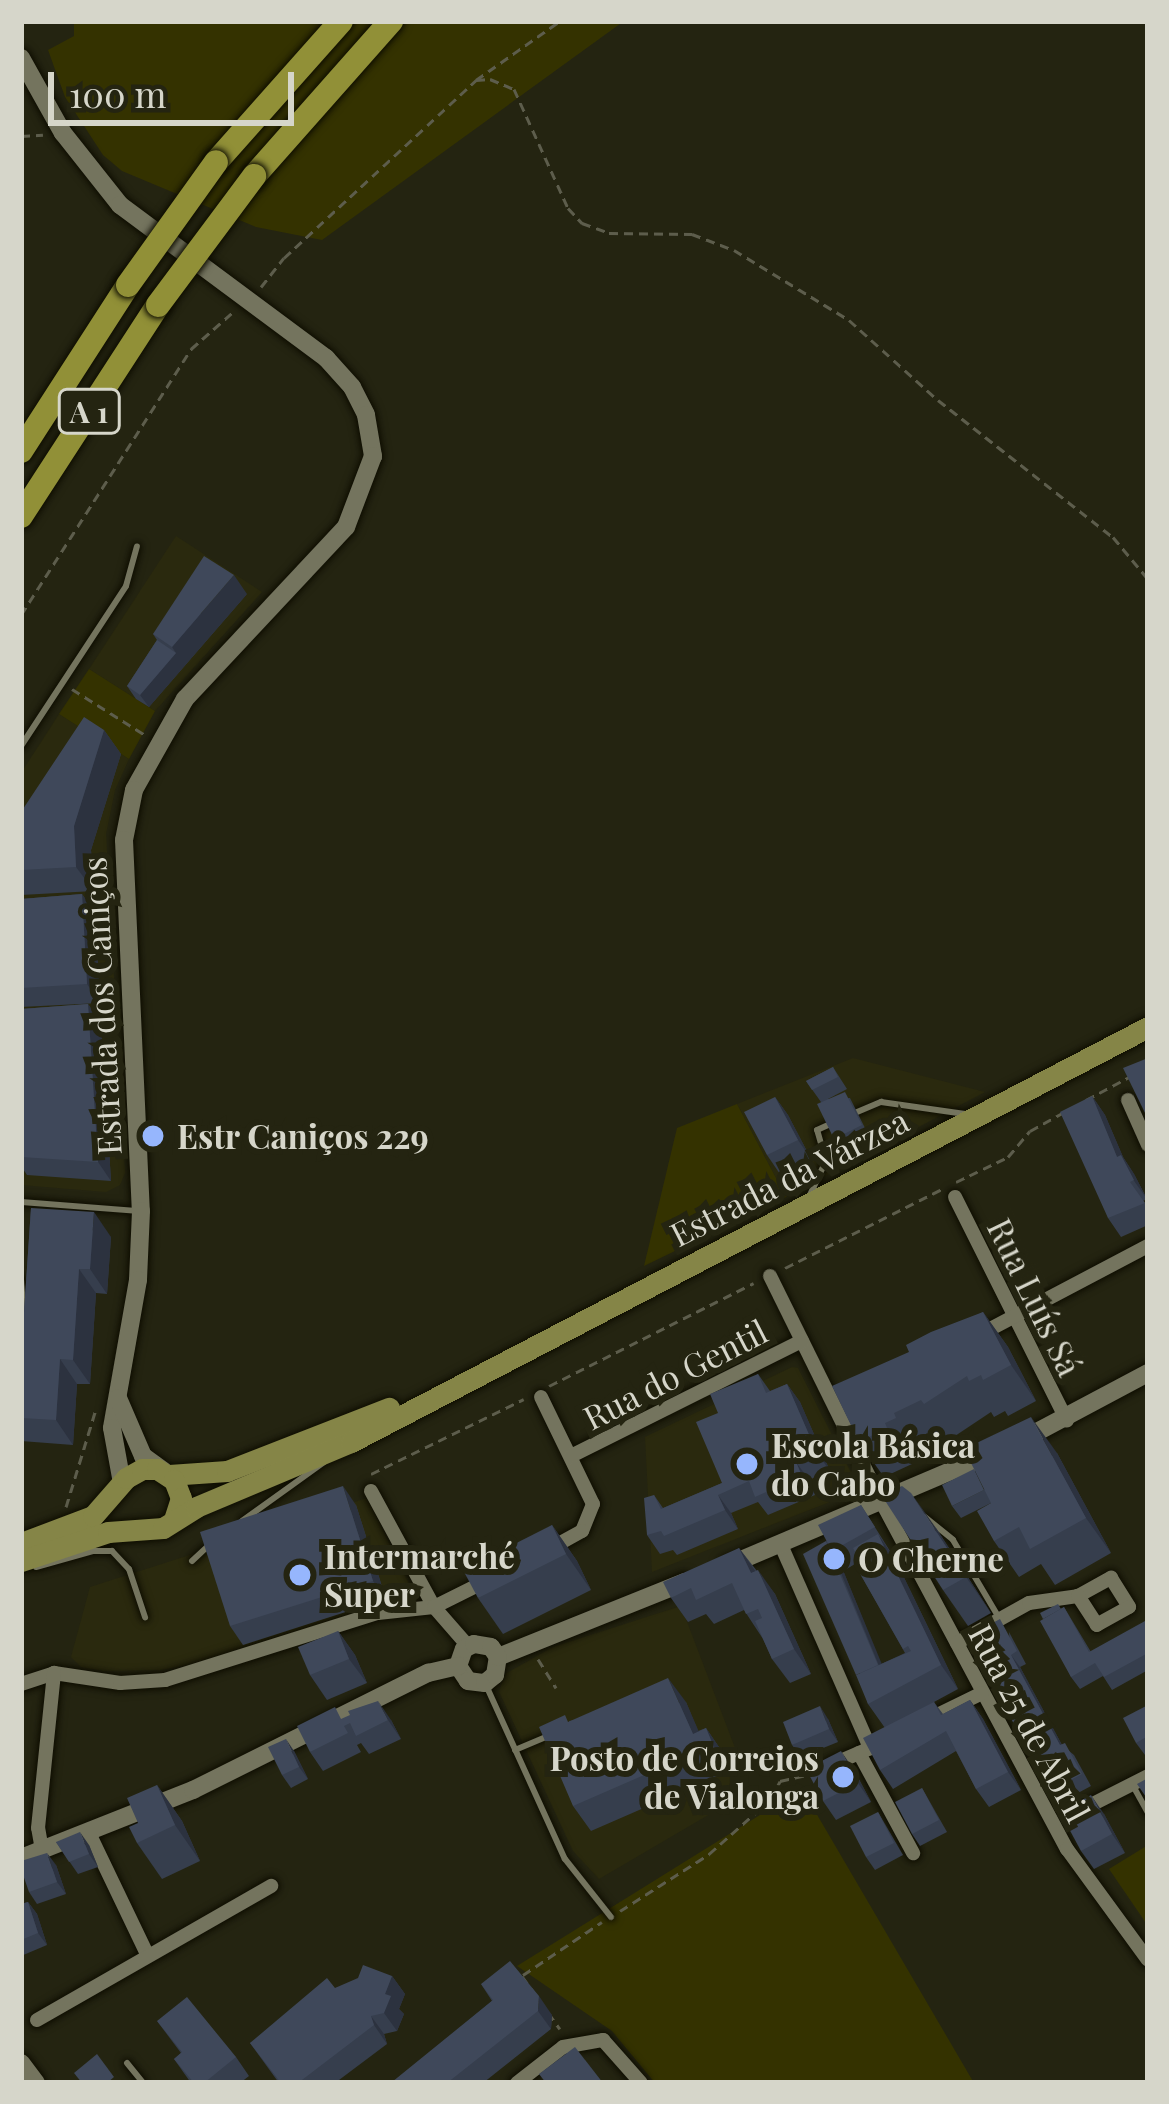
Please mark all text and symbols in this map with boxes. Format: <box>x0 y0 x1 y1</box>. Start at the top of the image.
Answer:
scale bar <box>54 48 300 122</box>
text: 100 m <box>69 69 166 117</box>
road number: A 1 <box>56 387 122 435</box>
street label: Estrada dos Caniços <box>73 856 129 1156</box>
street label: Estrada da Várzea <box>662 1099 916 1255</box>
place label: Estr Caniços 229 <box>177 1116 430 1156</box>
marker: Estr Caniços 229 <box>140 1123 166 1149</box>
street label: Rua Luís Sá <box>980 1212 1090 1382</box>
street label: Rua do Gentil <box>576 1311 774 1437</box>
place label: Escola Básica do Cabo <box>771 1425 975 1503</box>
marker: Escola Básica do Cabo <box>734 1451 760 1477</box>
place label: Intermarché Super <box>324 1536 515 1614</box>
place label: O Cherne <box>858 1539 1004 1579</box>
marker: O Cherne <box>821 1546 847 1572</box>
marker: Intermarché Super <box>287 1562 313 1588</box>
street label: Rua 25 de Abril <box>961 1617 1099 1829</box>
place label: Posto de Correios de Vialonga <box>549 1738 819 1816</box>
marker: Posto de Correios de Vialonga <box>830 1764 856 1790</box>

